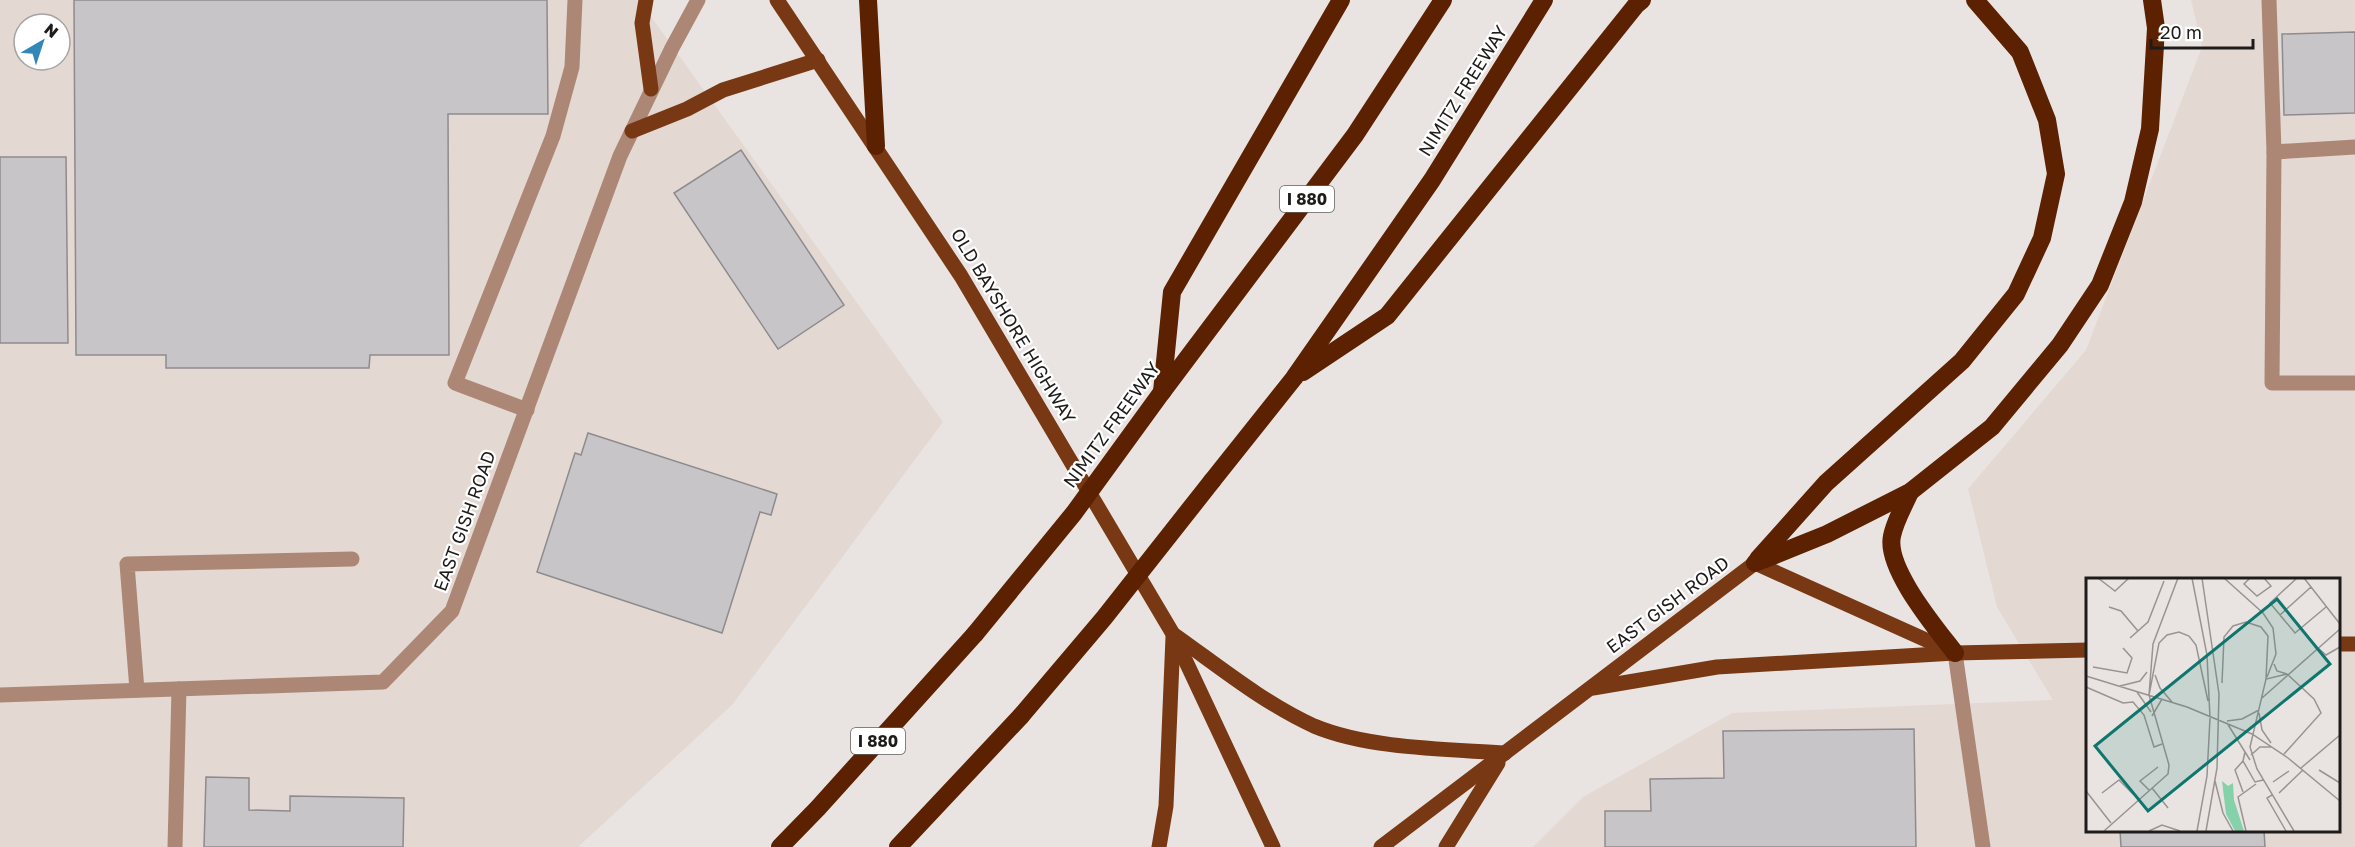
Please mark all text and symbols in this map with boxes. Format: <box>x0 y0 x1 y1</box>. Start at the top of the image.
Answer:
north arrow <box>12 12 72 72</box>
scale bar <box>2151 12 2253 50</box>
text: N <box>40 19 62 42</box>
street label: NIMITZ FREEWAY <box>1413 21 1511 160</box>
text: 20 m <box>2160 21 2202 43</box>
road number: I 880 <box>1280 186 1334 212</box>
street label: OLD BAYSHORE HIGHWAY <box>947 224 1081 427</box>
street label: NIMITZ FREEWAY <box>1058 357 1164 491</box>
street label: EAST GISH ROAD <box>428 447 500 594</box>
street label: EAST GISH ROAD <box>1602 551 1733 657</box>
inset map <box>2086 578 2340 832</box>
road number: I 880 <box>851 728 905 754</box>

